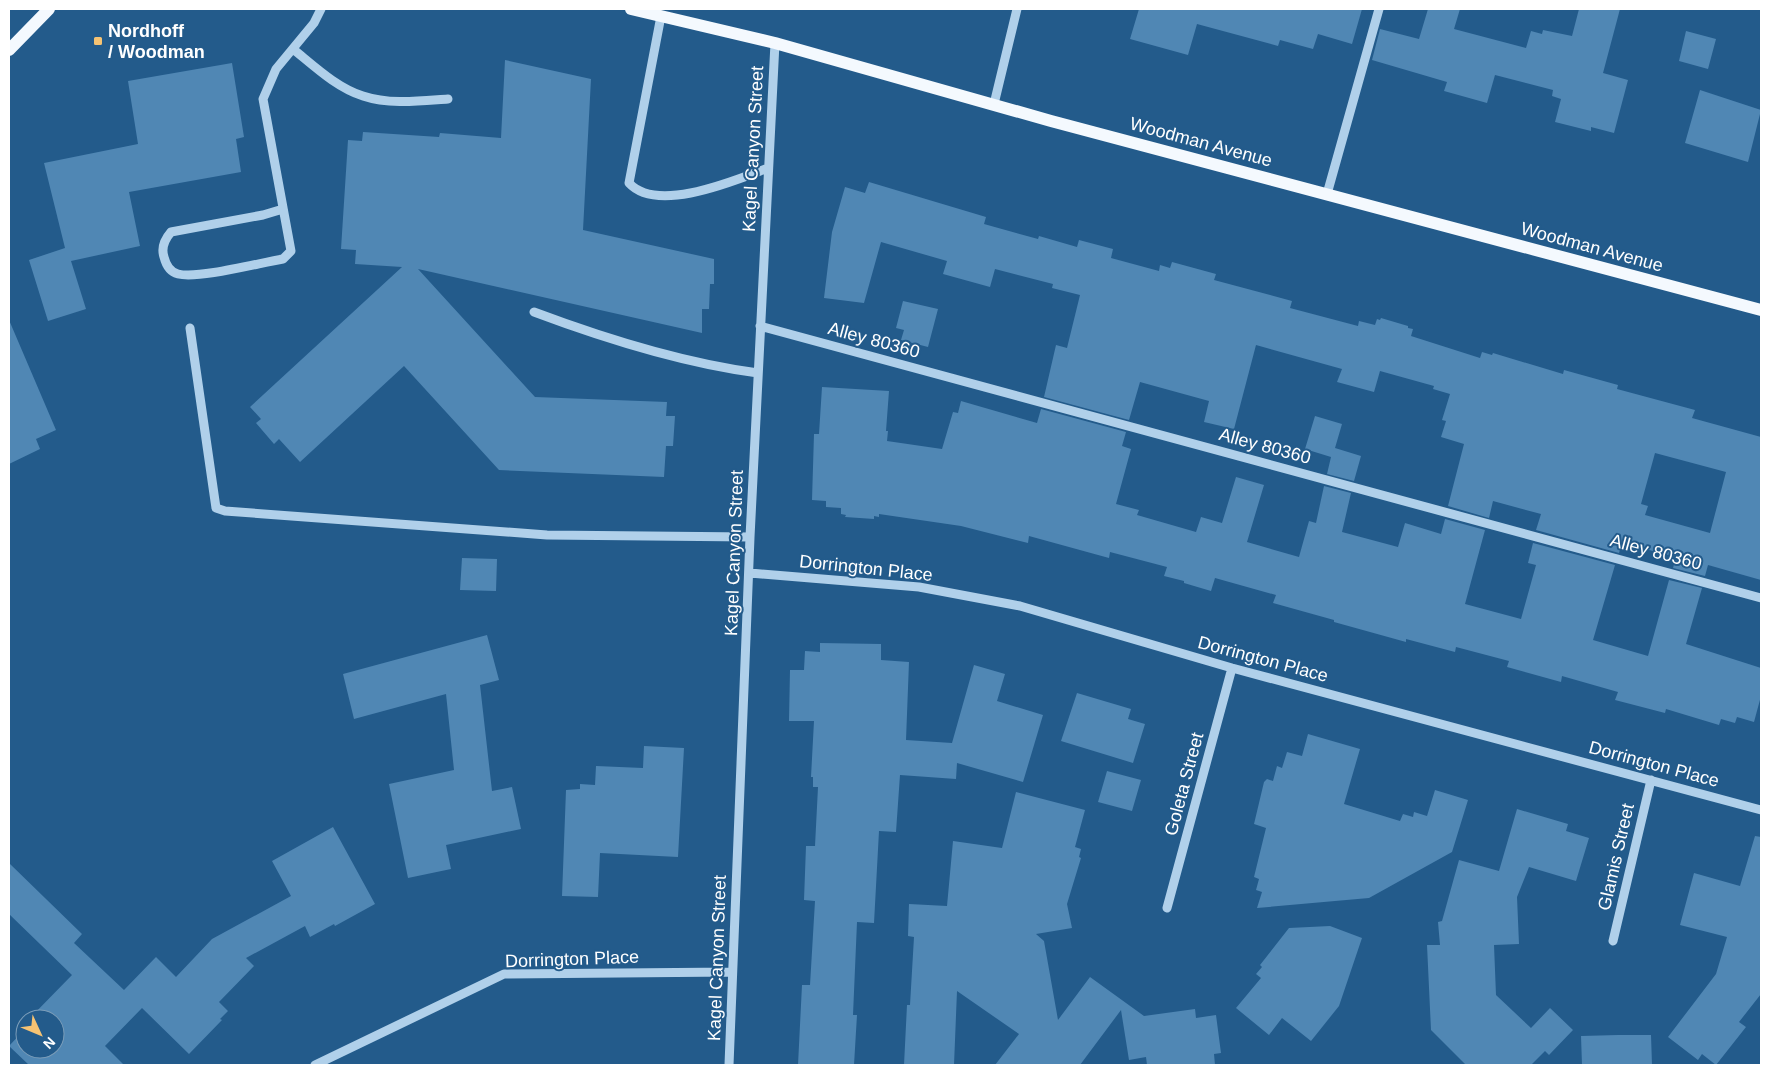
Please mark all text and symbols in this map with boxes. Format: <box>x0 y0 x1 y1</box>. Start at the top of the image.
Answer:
place label: Nordhoff / Woodman <box>108 21 205 62</box>
marker: Nordhoff / Woodman <box>92 35 104 47</box>
street label: Kagel Canyon Street <box>739 66 767 232</box>
street label: Woodman Avenue <box>1128 113 1274 171</box>
street label: Woodman Avenue <box>1519 218 1665 276</box>
street label: Alley 80360 <box>826 318 922 362</box>
street label: Alley 80360 <box>1217 424 1313 468</box>
street label: Kagel Canyon Street <box>721 470 747 636</box>
street label: Alley 80360 <box>1608 530 1704 574</box>
street label: Dorrington Place <box>798 551 934 585</box>
street label: Dorrington Place <box>1196 632 1330 686</box>
street label: Goleta Street <box>1161 730 1207 838</box>
street label: Dorrington Place <box>1587 737 1721 791</box>
street label: Glamis Street <box>1594 802 1638 912</box>
street label: Kagel Canyon Street <box>704 875 730 1041</box>
street label: Dorrington Place <box>505 947 639 971</box>
north arrow <box>15 1009 65 1059</box>
text: N <box>40 1034 59 1052</box>

